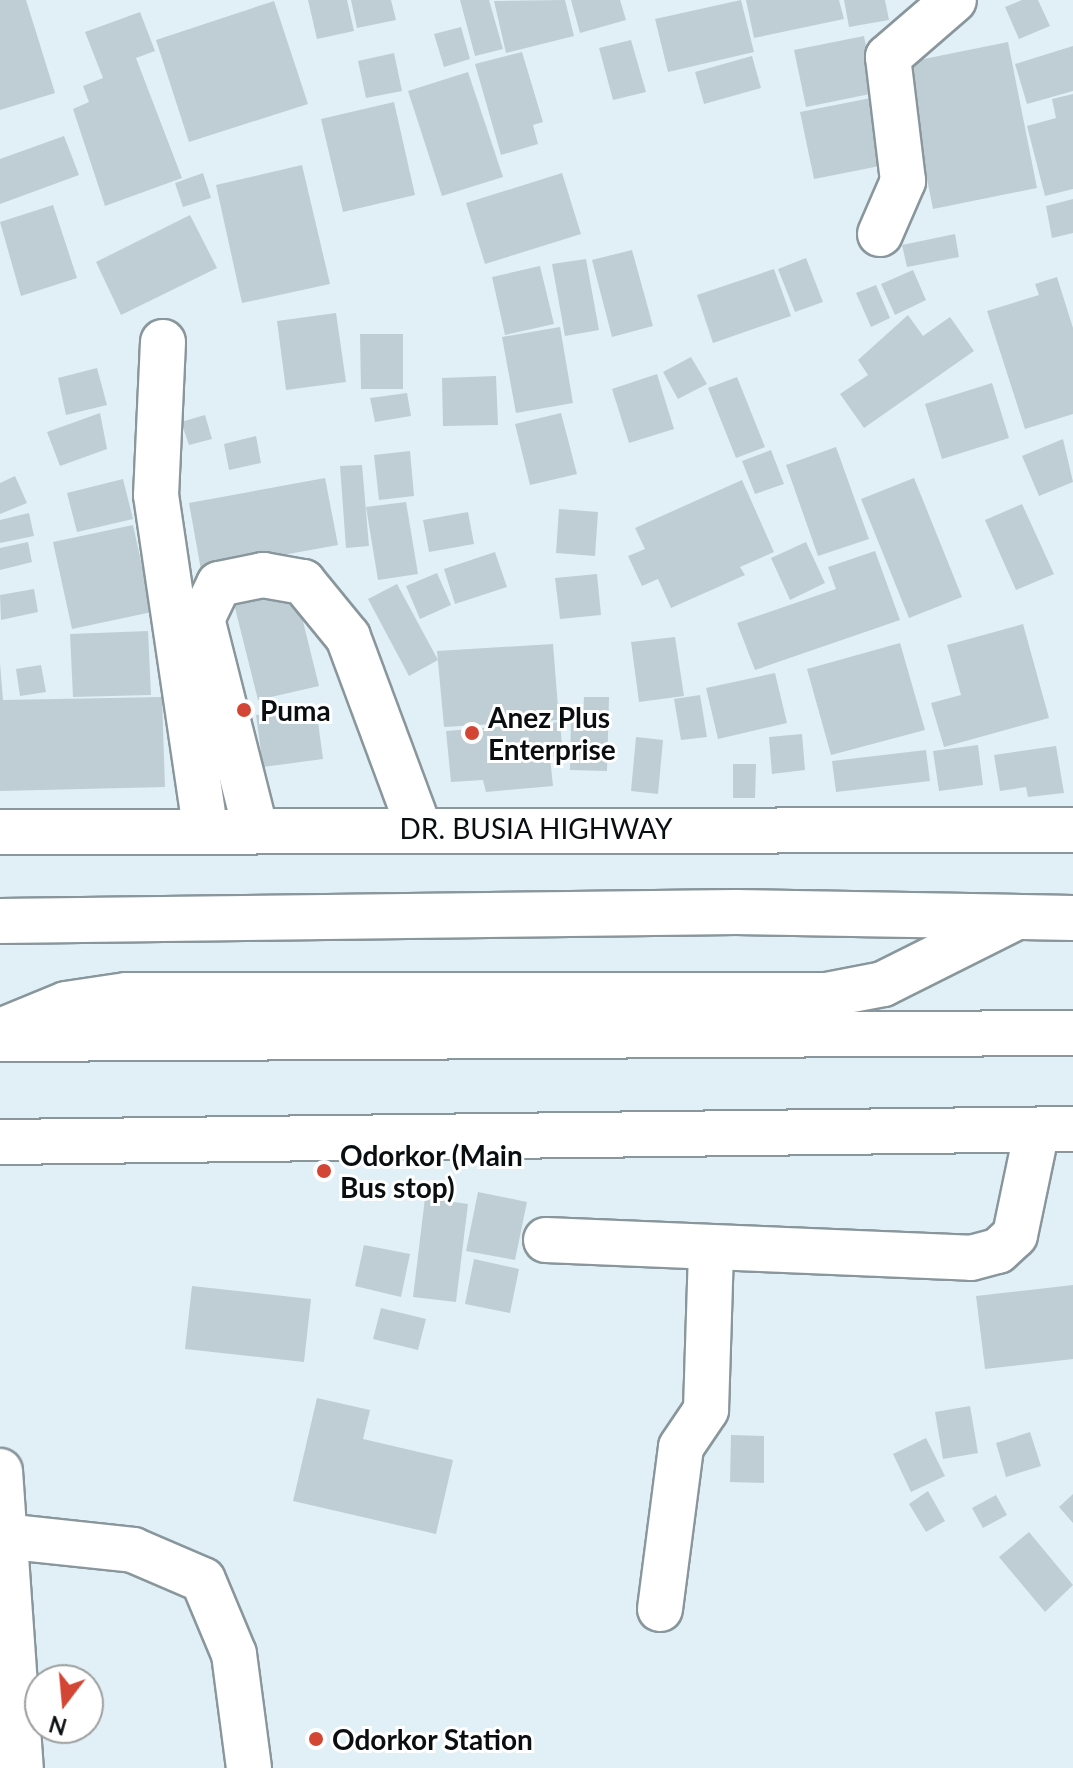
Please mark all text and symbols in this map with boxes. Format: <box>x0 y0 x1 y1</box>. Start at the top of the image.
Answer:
place label: Puma <box>260 693 331 727</box>
place label: Anez Plus Enterprise <box>488 700 616 766</box>
marker: Puma <box>235 701 253 719</box>
marker: Anez Plus Enterprise <box>463 724 481 742</box>
street label: DR. BUSIA HIGHWAY <box>399 811 673 845</box>
place label: Odorkor (Main Bus stop) <box>340 1138 523 1204</box>
marker: Odorkor (Main Bus stop) <box>315 1162 333 1180</box>
north arrow <box>24 1664 104 1744</box>
text: N <box>46 1710 70 1741</box>
place label: Odorkor Station <box>332 1722 534 1756</box>
marker: Odorkor Station <box>307 1730 325 1748</box>

